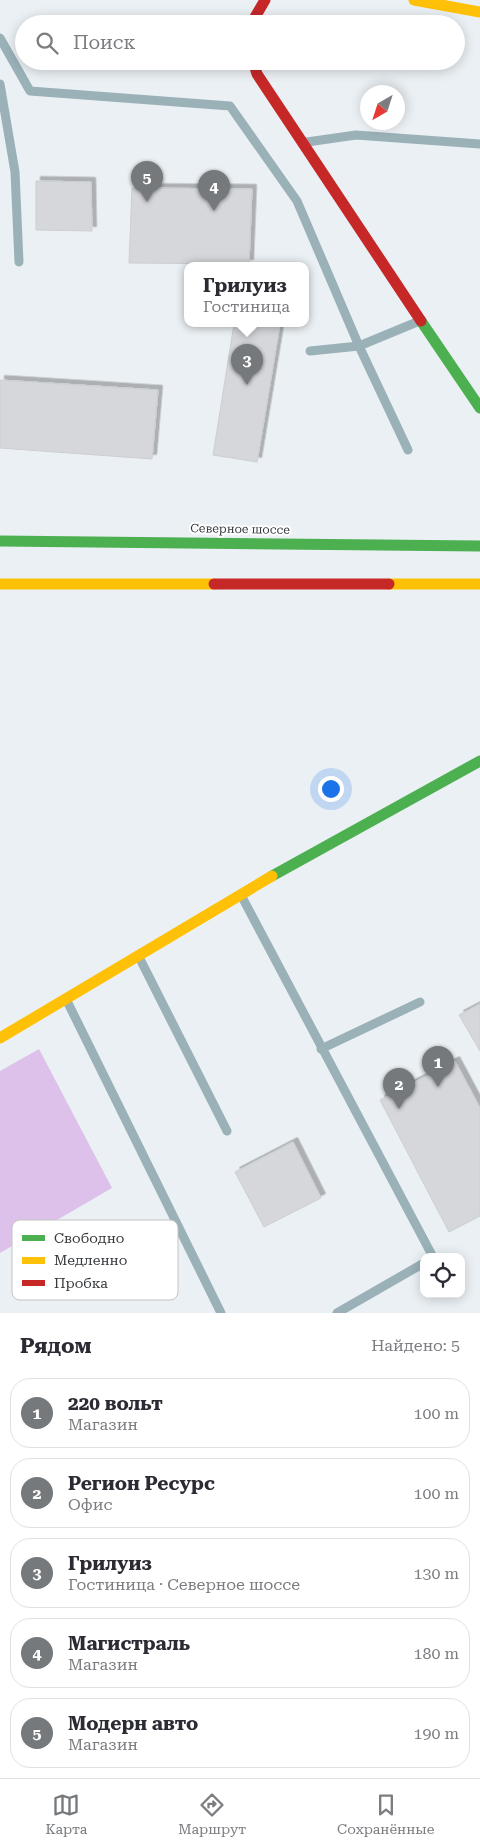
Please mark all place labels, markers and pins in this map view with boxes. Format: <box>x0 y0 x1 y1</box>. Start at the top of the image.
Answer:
pin: 5 <box>131 161 163 202</box>
pin: 4 <box>198 170 230 211</box>
pin: 3 <box>231 344 263 385</box>
pin: 1 <box>422 1046 454 1087</box>
pin: 2 <box>383 1068 415 1109</box>

